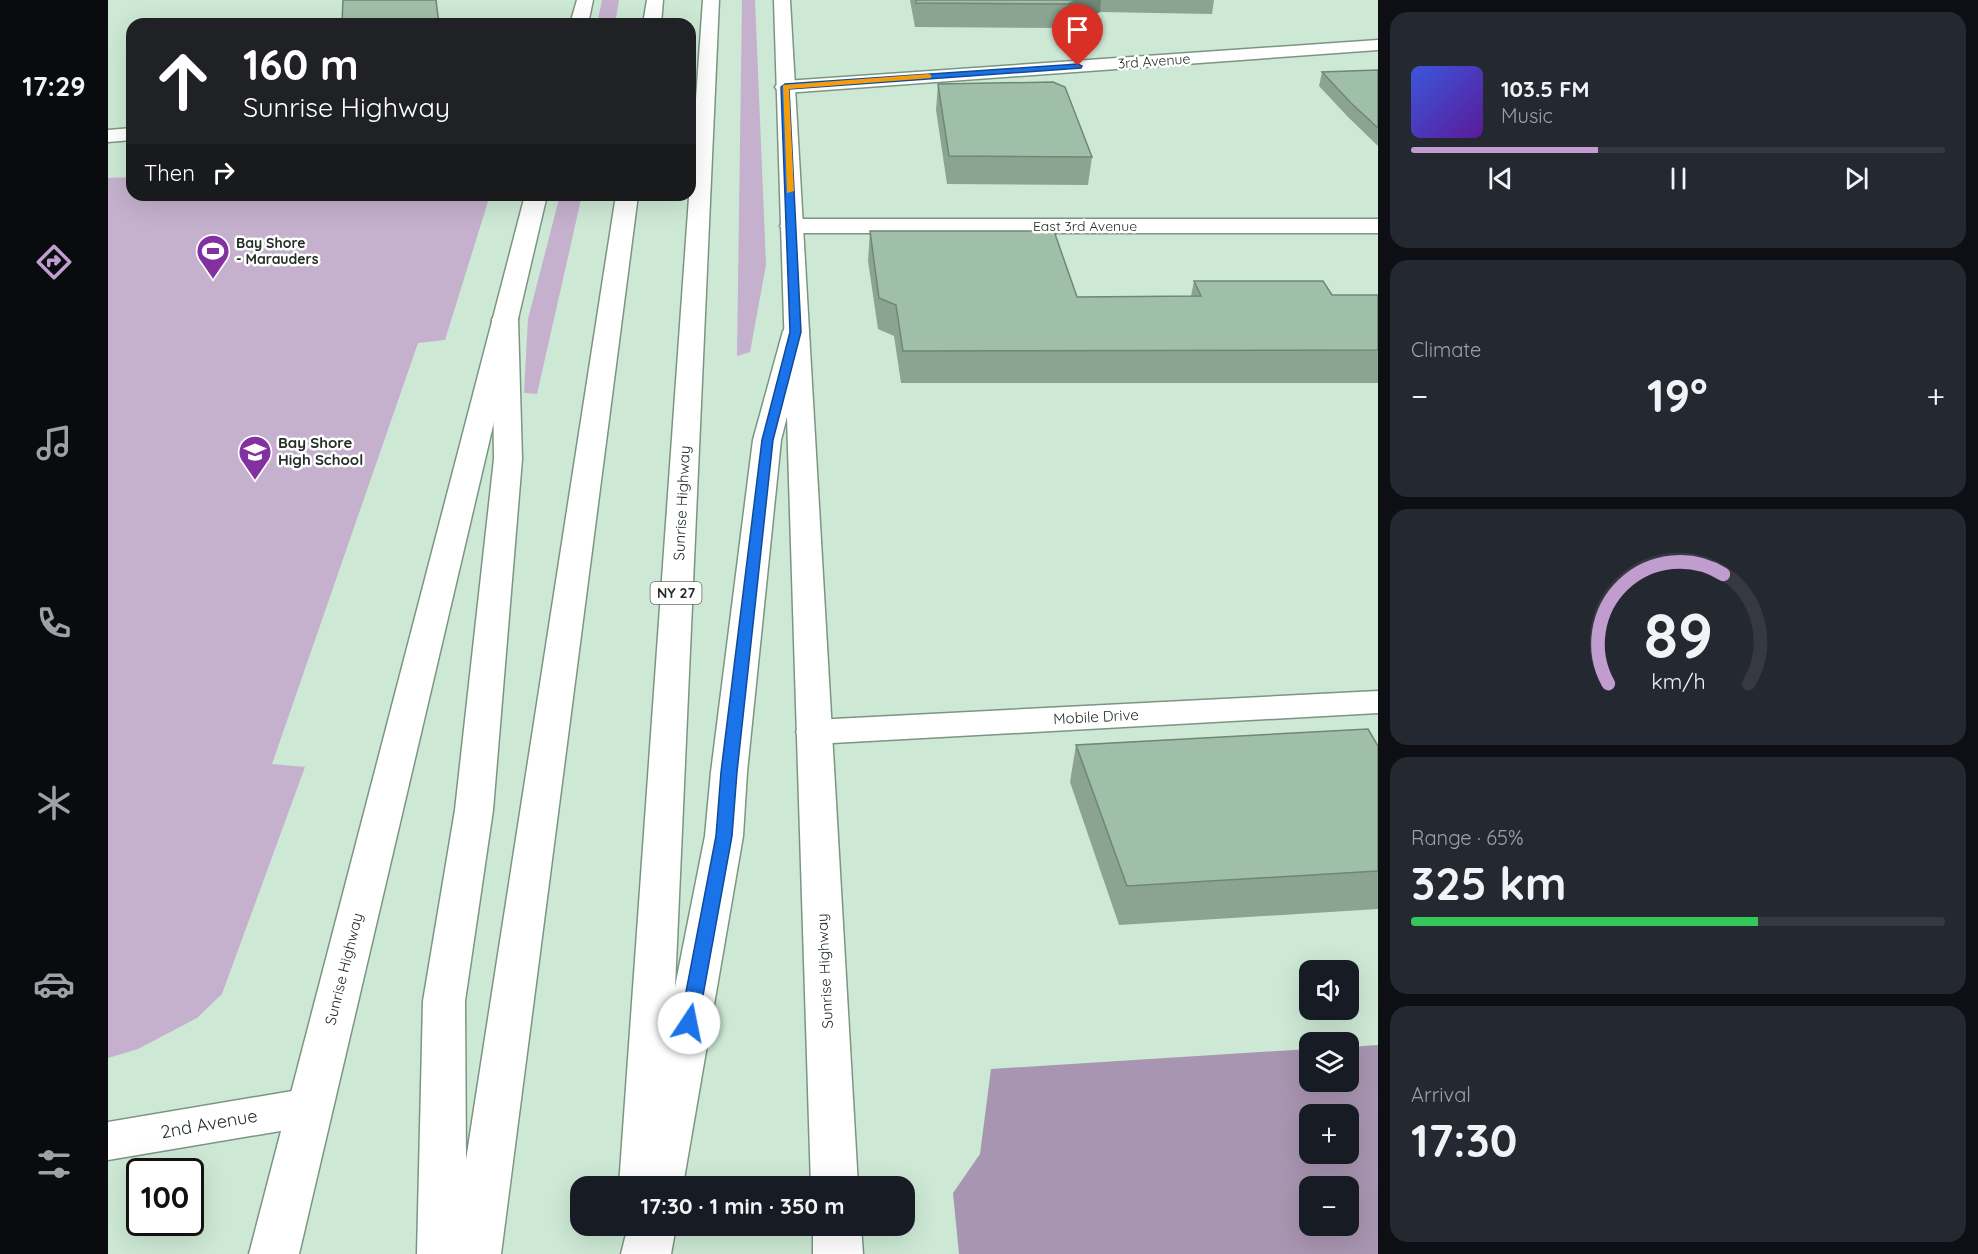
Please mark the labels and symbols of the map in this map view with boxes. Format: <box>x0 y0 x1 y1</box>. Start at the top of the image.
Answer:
pin <box>1052 4 1103 66</box>
street label: 3rd Avenue <box>1117 49 1191 73</box>
street label: East 3rd Avenue <box>1033 217 1137 235</box>
sports icon: Bay Shore - Marauders <box>195 233 231 280</box>
place label: Bay Shore - Marauders <box>236 234 319 268</box>
place label: Bay Shore High School <box>278 433 363 469</box>
school or university icon: Bay Shore High School <box>237 434 273 481</box>
street label: Sunrise Highway <box>669 445 694 561</box>
road number: NY 27 <box>650 582 702 604</box>
street label: Mobile Drive <box>1053 705 1139 728</box>
street label: Sunrise Highway <box>320 911 367 1027</box>
street label: Sunrise Highway <box>812 913 837 1029</box>
position arrow <box>657 991 721 1055</box>
street label: 2nd Avenue <box>159 1104 259 1143</box>
speed limit sign: 100 <box>126 1158 204 1236</box>

